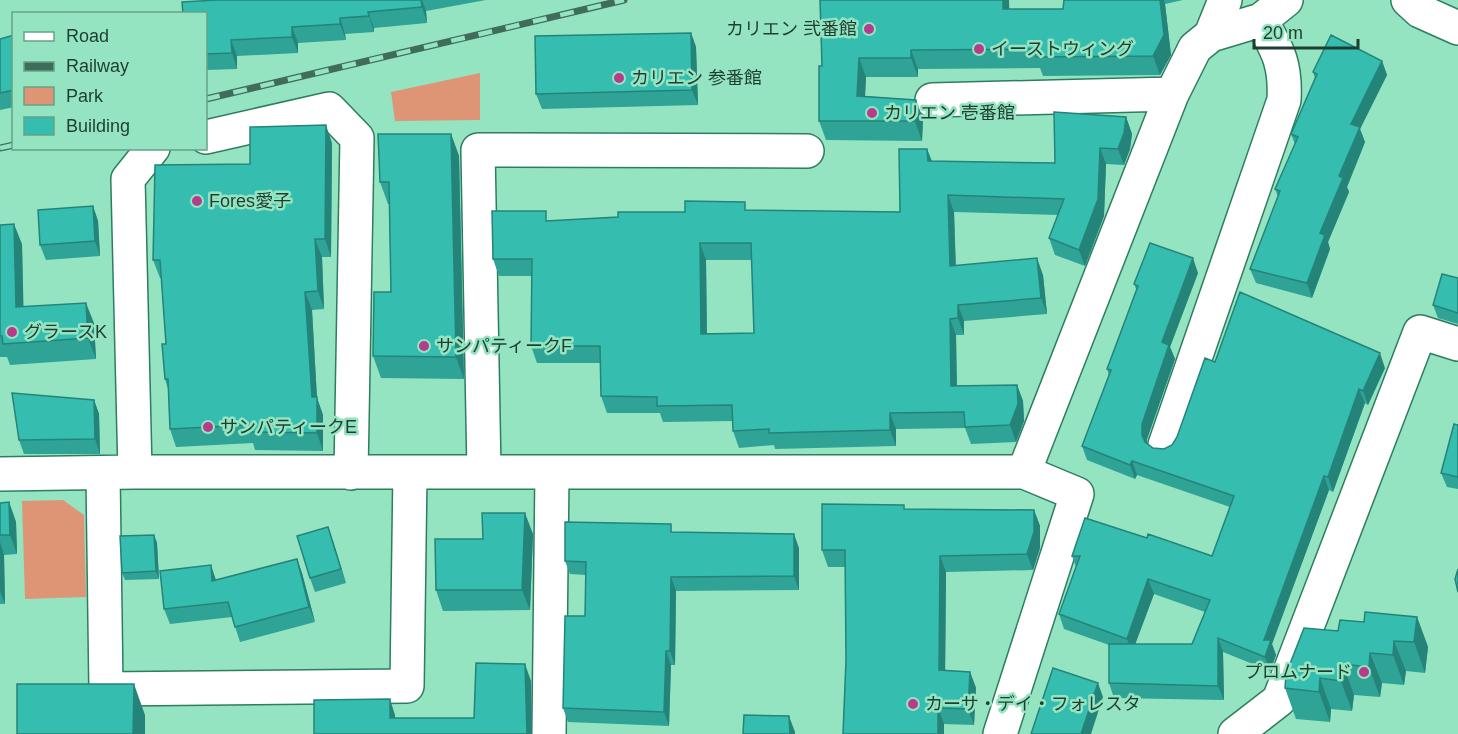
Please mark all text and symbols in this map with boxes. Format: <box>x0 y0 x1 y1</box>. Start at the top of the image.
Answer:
legend <box>12 12 207 150</box>
scale bar <box>1254 12 1358 50</box>
place label: カリエン 弐番館 <box>726 19 857 39</box>
marker: カリエン 弐番館 <box>862 22 876 36</box>
text: 20 m <box>1263 23 1303 43</box>
text: Road <box>66 26 109 46</box>
place label: イーストウィング <box>991 39 1134 59</box>
marker: イーストウィング <box>972 42 986 56</box>
text: Railway <box>66 56 129 76</box>
place label: カリエン 参番館 <box>631 68 762 88</box>
marker: カリエン 参番館 <box>612 71 626 85</box>
text: Park <box>66 86 104 106</box>
place label: カリエン 壱番館 <box>884 103 1015 123</box>
marker: カリエン 壱番館 <box>865 106 879 120</box>
text: Building <box>66 116 130 136</box>
place label: Fores愛子 <box>209 191 291 211</box>
marker: Fores愛子 <box>190 194 204 208</box>
place label: グラースK <box>24 322 107 342</box>
marker: グラースK <box>5 325 19 339</box>
place label: サンパティークF <box>436 336 572 356</box>
marker: サンパティークF <box>417 339 431 353</box>
place label: サンパティークE <box>220 417 357 437</box>
marker: サンパティークE <box>201 420 215 434</box>
place label: プロムナード <box>1244 662 1352 682</box>
marker: プロムナード <box>1357 665 1371 679</box>
place label: カーサ・デイ・フォレスタ <box>925 694 1141 714</box>
marker: カーサ・デイ・フォレスタ <box>906 697 920 711</box>

